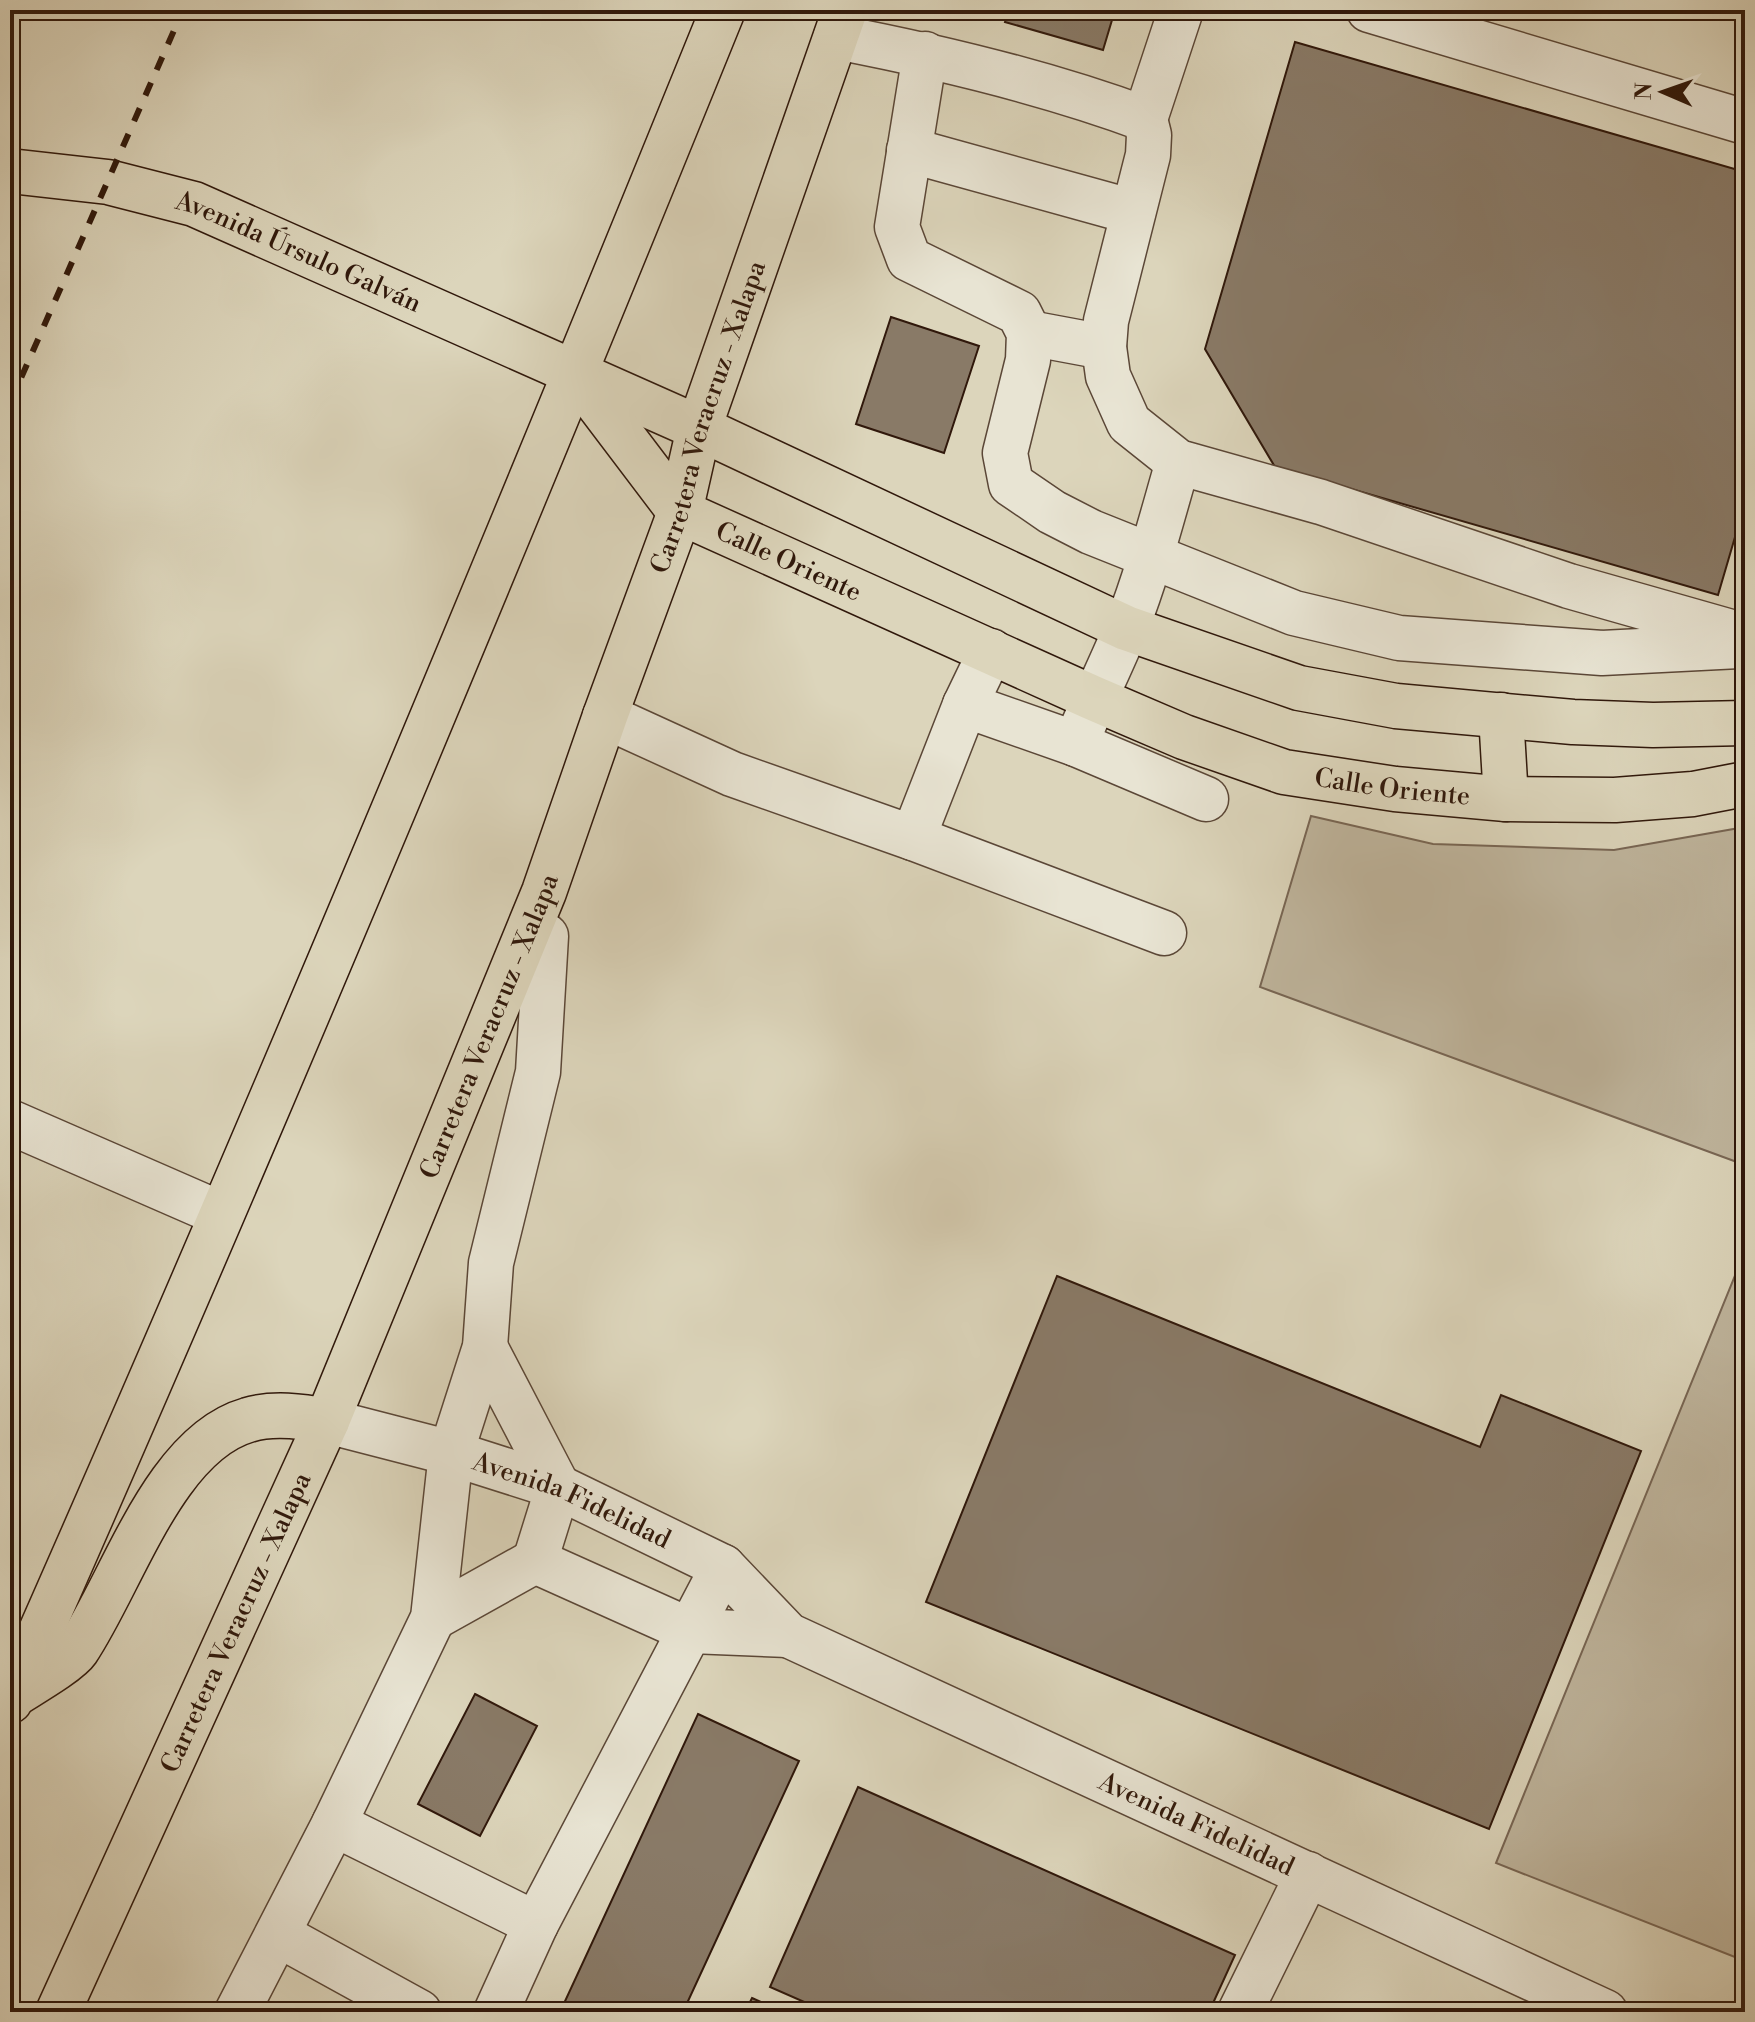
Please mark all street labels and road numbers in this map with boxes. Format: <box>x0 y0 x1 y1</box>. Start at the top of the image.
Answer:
street label: Avenida Úrsulo Galván <box>171 185 426 320</box>
street label: Carretera Veracruz - Xalapa <box>644 256 773 578</box>
street label: Calle Oriente <box>711 515 866 609</box>
street label: Calle Oriente <box>1312 762 1471 813</box>
street label: Carretera Veracruz - Xalapa <box>413 869 566 1184</box>
street label: Avenida Fidelidad <box>468 1446 676 1556</box>
street label: Carretera Veracruz - Xalapa <box>154 1467 319 1778</box>
street label: Avenida Fidelidad <box>1093 1765 1300 1884</box>

